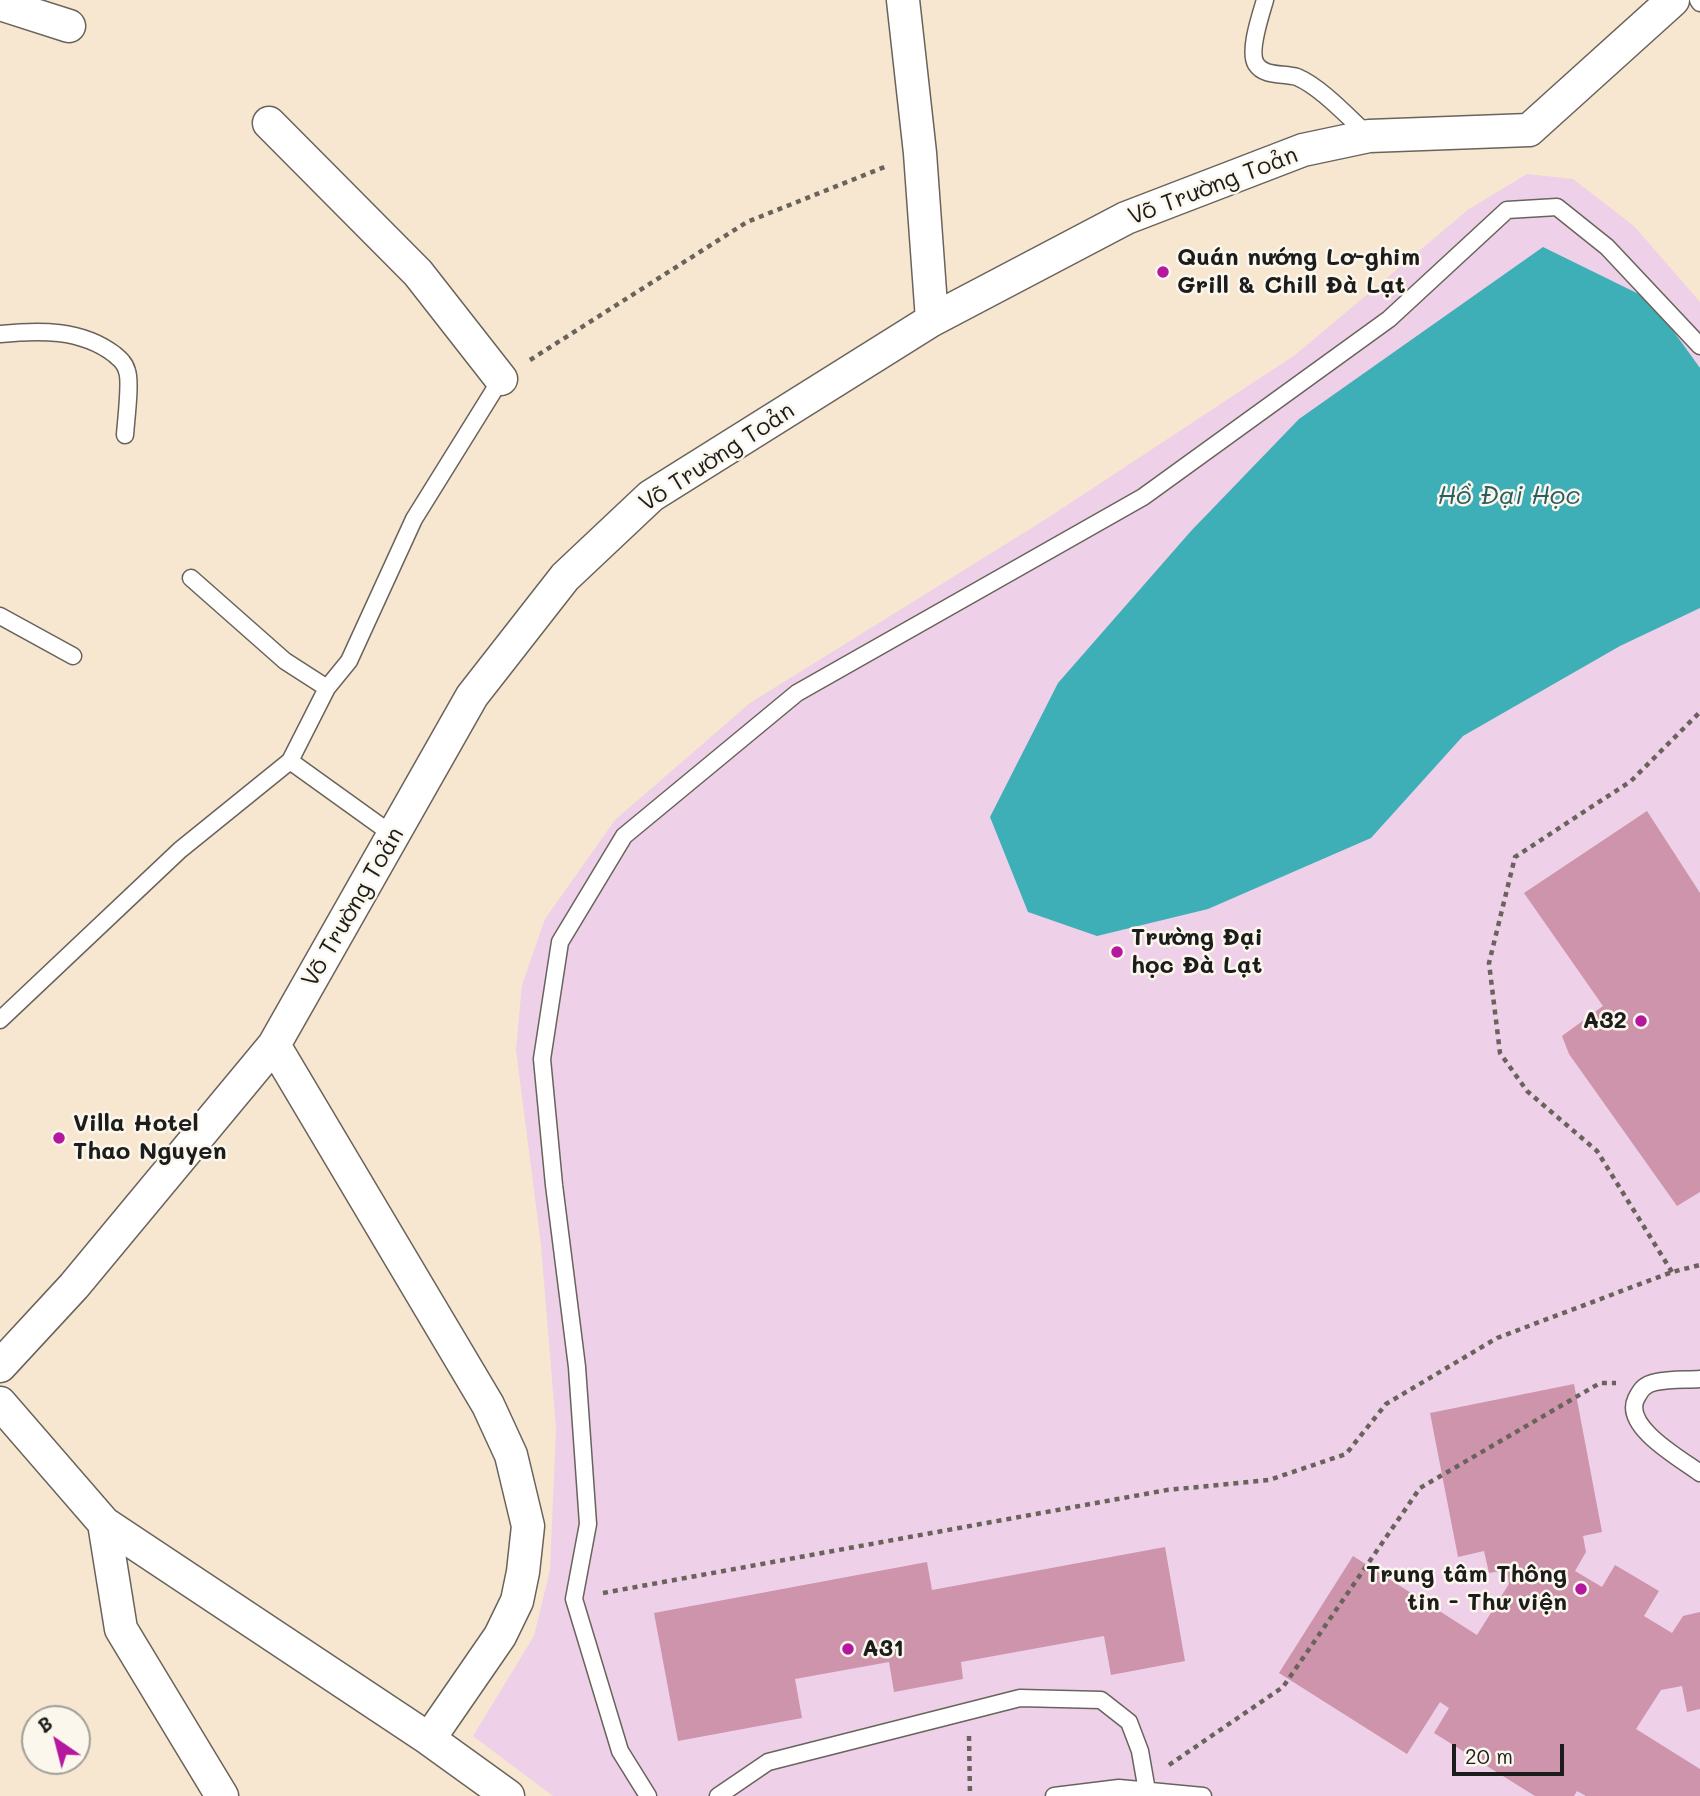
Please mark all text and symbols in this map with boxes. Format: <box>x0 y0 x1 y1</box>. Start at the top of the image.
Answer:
street label: Võ Trường Toản <box>1124 140 1302 232</box>
place label: Quán nướng Lơ-ghim Grill & Chill Đà Lạt <box>1177 244 1420 300</box>
marker: Quán nướng Lơ-ghim Grill & Chill Đà Lạt <box>1155 264 1171 280</box>
street label: Võ Trường Toản <box>634 396 800 518</box>
water label: Hồ Đại Học <box>1438 480 1580 512</box>
street label: Võ Trường Toản <box>296 822 410 992</box>
place label: Trường Đại học Đà Lạt <box>1131 924 1263 980</box>
marker: Trường Đại học Đà Lạt <box>1109 944 1125 960</box>
place label: A32 <box>1582 1007 1627 1035</box>
marker: A32 <box>1633 1013 1649 1029</box>
place label: Villa Hotel Thao Nguyen <box>73 1110 226 1166</box>
marker: Villa Hotel Thao Nguyen <box>51 1130 67 1146</box>
place label: Trung tâm Thông tin - Thư viện <box>1366 1561 1567 1617</box>
marker: Trung tâm Thông tin - Thư viện <box>1573 1581 1589 1597</box>
place label: A31 <box>862 1635 904 1663</box>
marker: A31 <box>840 1641 856 1657</box>
north arrow <box>21 1705 91 1775</box>
text: B <box>32 1710 57 1738</box>
scale bar <box>1455 1730 1567 1774</box>
text: 20 m <box>1465 1742 1513 1769</box>

